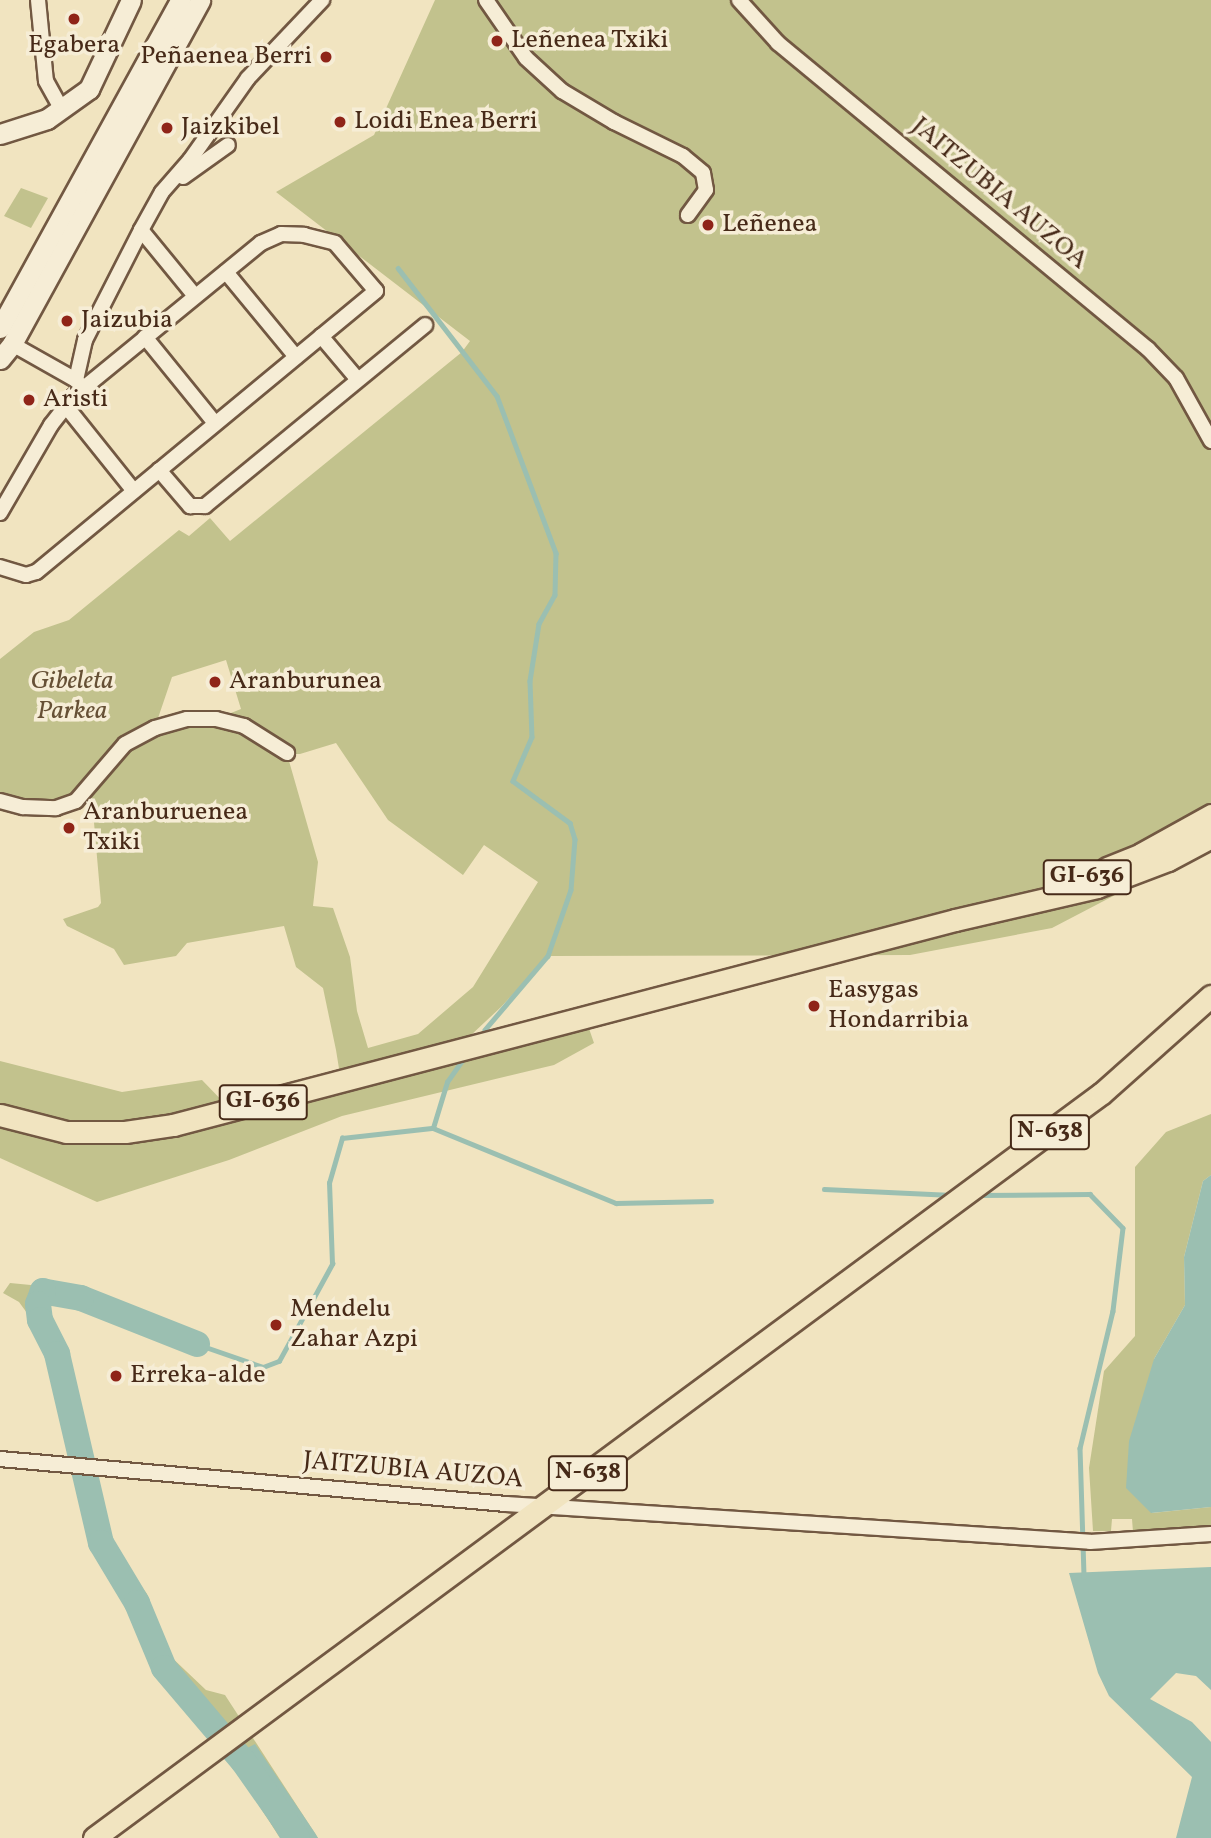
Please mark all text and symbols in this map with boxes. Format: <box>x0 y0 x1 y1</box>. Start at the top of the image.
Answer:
marker: Egabera <box>66 11 82 27</box>
place label: Leñenea Txiki <box>511 25 669 57</box>
place label: Egabera <box>28 30 120 62</box>
marker: Leñenea Txiki <box>489 33 505 49</box>
place label: Peñaenea Berri <box>140 41 312 73</box>
marker: Peñaenea Berri <box>318 49 334 65</box>
place label: Loidi Enea Berri <box>354 106 538 138</box>
street label: JAITZUBIA AUZOA <box>904 111 1094 277</box>
place label: Jaizkibel <box>181 112 280 144</box>
marker: Loidi Enea Berri <box>332 114 348 130</box>
marker: Jaizkibel <box>159 120 175 136</box>
place label: Leñenea <box>722 209 818 241</box>
marker: Leñenea <box>700 217 716 233</box>
place label: Jaizubia <box>81 305 173 337</box>
marker: Jaizubia <box>59 313 75 329</box>
place label: Aristi <box>43 384 108 416</box>
marker: Aristi <box>21 392 37 408</box>
park label: Gibeleta Parkea <box>30 666 114 728</box>
place label: Aranburunea <box>229 666 382 698</box>
marker: Aranburunea <box>207 674 223 690</box>
place label: Aranburuenea Txiki <box>83 797 248 858</box>
marker: Aranburuenea Txiki <box>61 820 77 836</box>
road number: GI-636 <box>1042 856 1132 898</box>
place label: Easygas Hondarribia <box>828 975 969 1036</box>
marker: Easygas Hondarribia <box>806 998 822 1014</box>
road number: GI-636 <box>218 1082 308 1122</box>
road number: N-638 <box>1010 1112 1090 1152</box>
place label: Mendelu Zahar Azpi <box>290 1294 418 1356</box>
marker: Mendelu Zahar Azpi <box>268 1317 284 1333</box>
place label: Erreka-alde <box>130 1360 265 1392</box>
marker: Erreka-alde <box>108 1368 124 1384</box>
street label: JAITZUBIA AUZOA <box>302 1446 524 1496</box>
road number: N-638 <box>548 1452 628 1493</box>

